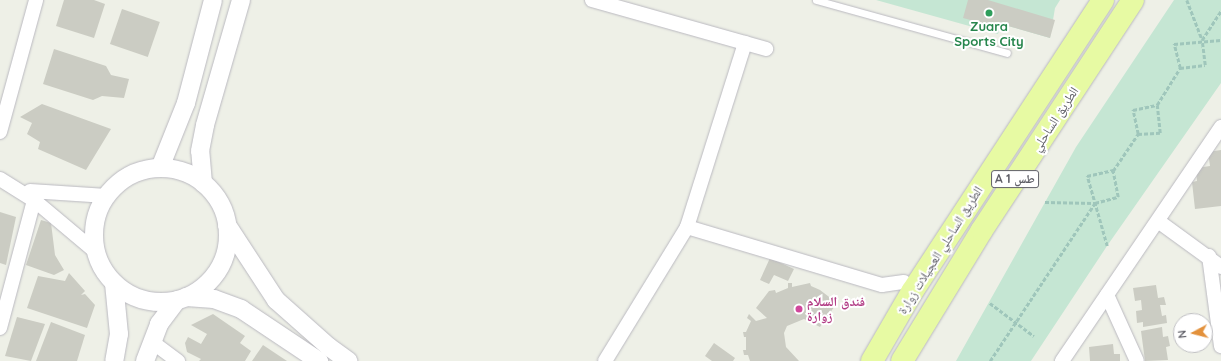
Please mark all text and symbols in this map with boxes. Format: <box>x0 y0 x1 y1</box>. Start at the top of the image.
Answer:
marker: Zuara Sports City <box>984 8 994 18</box>
place label: Zuara Sports City <box>954 19 1024 50</box>
street label: الطريق الساحلي <box>1028 84 1082 154</box>
road number: A 1 طس <box>991 169 1039 189</box>
street label: الطريق الساحلي العجيلات زوارة <box>894 183 986 317</box>
place label: فندق السلام زوارة <box>807 294 865 325</box>
marker: فندق السلام زوارة <box>794 304 804 314</box>
north arrow <box>1173 313 1213 353</box>
text: N <box>1175 329 1190 339</box>

